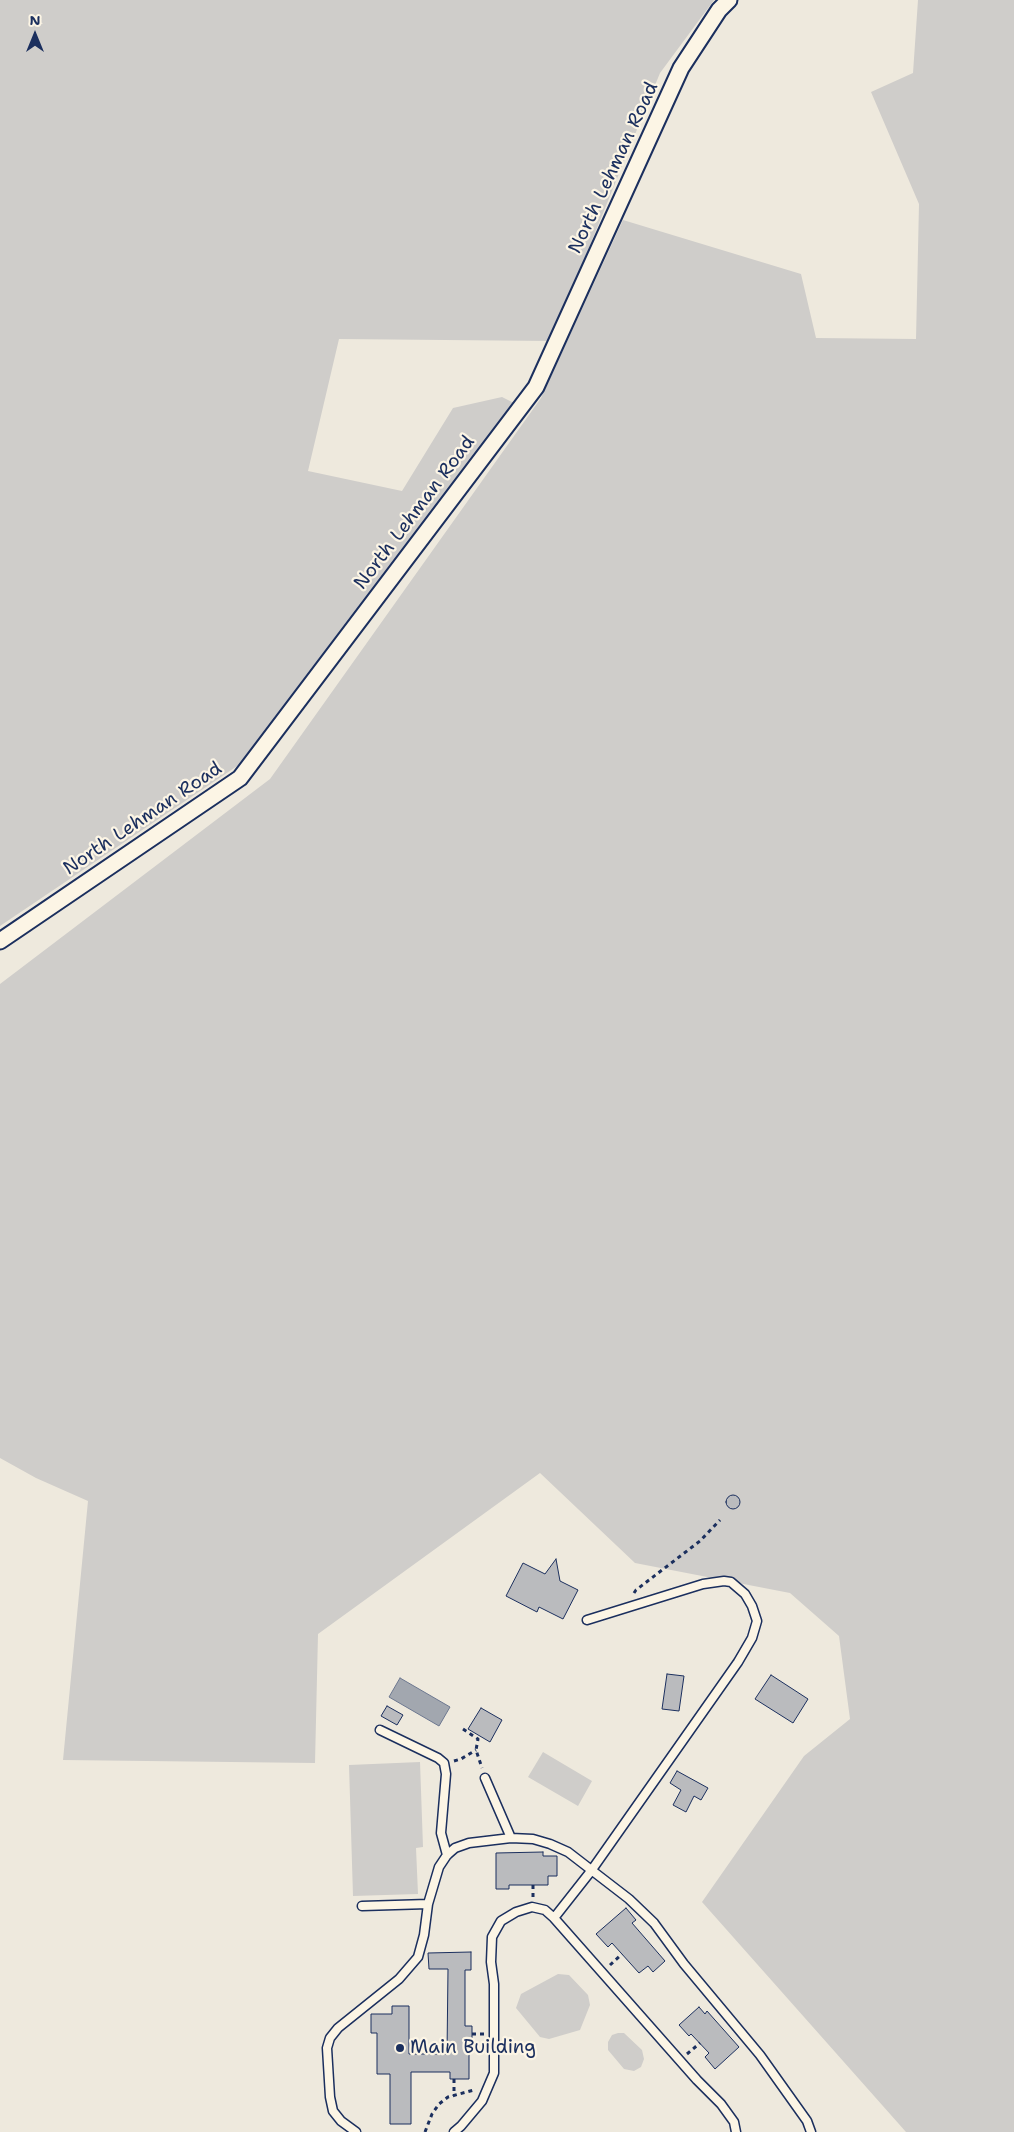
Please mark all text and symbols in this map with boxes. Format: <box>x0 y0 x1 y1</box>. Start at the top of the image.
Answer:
north arrow <box>10 10 60 60</box>
text: N <box>29 11 41 29</box>
street label: North Lehman Road <box>564 79 664 257</box>
street label: North Lehman Road <box>350 432 480 594</box>
street label: North Lehman Road <box>59 757 227 881</box>
place label: Main Building <box>410 2037 536 2059</box>
marker: Main Building <box>394 2042 406 2054</box>

